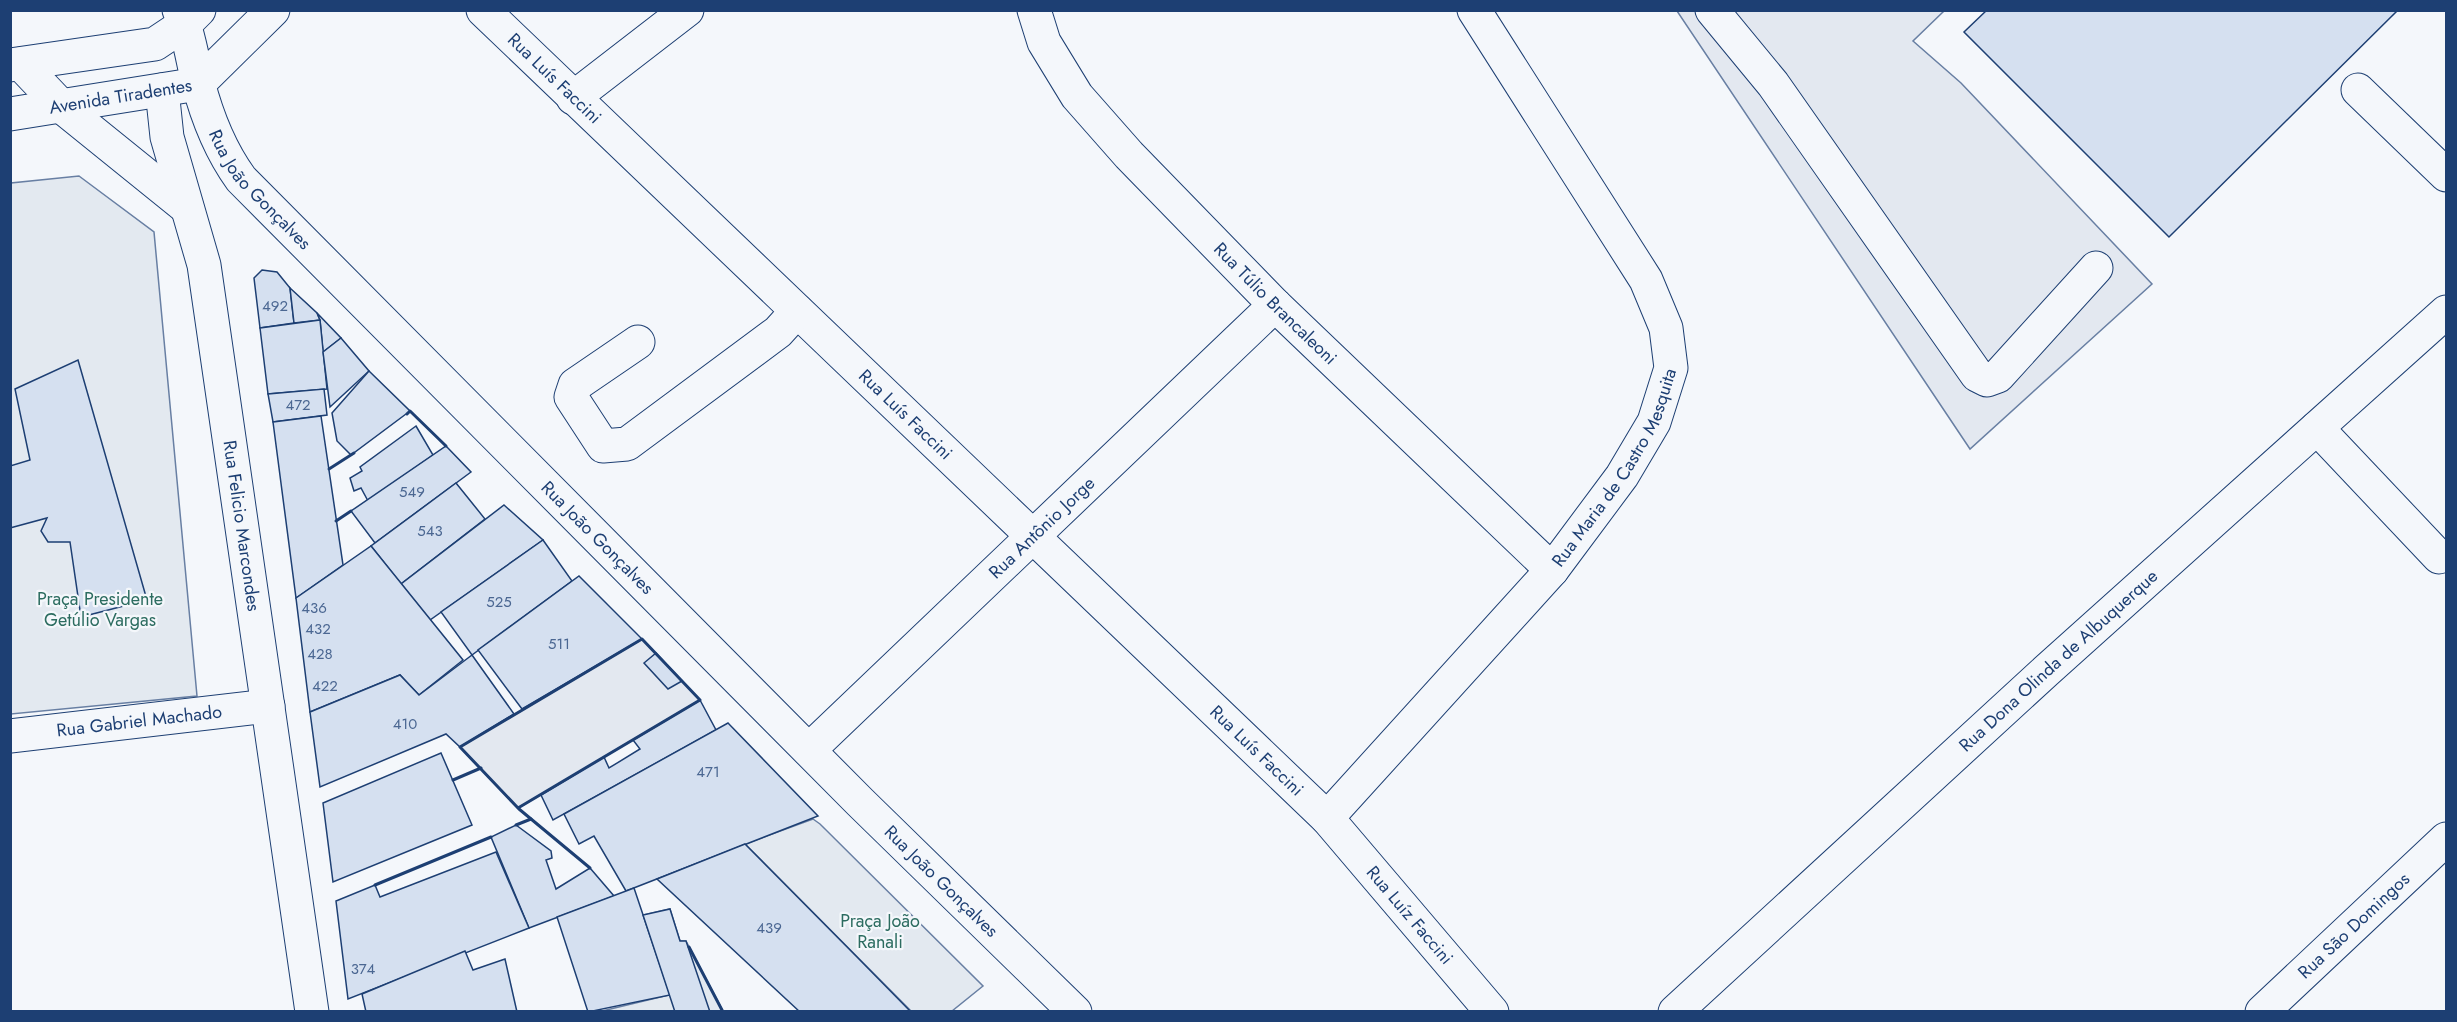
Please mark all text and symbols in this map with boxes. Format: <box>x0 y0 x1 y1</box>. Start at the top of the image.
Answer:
street label: Rua Luís Faccini <box>502 27 607 130</box>
street label: Avenida Tiradentes <box>47 72 194 121</box>
street label: Rua João Gonçalves <box>202 125 317 256</box>
street label: Rua Túlio Brancaleoni <box>1208 236 1343 371</box>
house number: 492 <box>262 295 288 317</box>
street label: Rua Luís Faccini <box>853 363 958 466</box>
street label: Rua Maria de Castro Mesquita <box>1546 365 1683 572</box>
house number: 472 <box>285 394 311 416</box>
street label: Rua Felicio Marcondes <box>216 439 267 613</box>
street label: Rua Antônio Jorge <box>983 471 1101 585</box>
street label: Rua João Gonçalves <box>535 475 660 600</box>
house number: 549 <box>399 481 425 503</box>
house number: 543 <box>417 520 443 542</box>
street label: Rua Dona Olinda de Albuquerque <box>1953 564 2164 758</box>
park label: Praça Presidente Getúlio Vargas <box>37 586 163 633</box>
house number: 525 <box>486 591 512 613</box>
house number: 436 <box>301 597 327 619</box>
house number: 432 <box>305 618 331 640</box>
house number: 511 <box>548 633 570 655</box>
house number: 428 <box>307 643 333 665</box>
house number: 422 <box>312 675 338 697</box>
street label: Rua Gabriel Machado <box>55 698 223 744</box>
street label: Rua Luís Faccini <box>1204 699 1309 802</box>
house number: 410 <box>393 713 417 735</box>
house number: 471 <box>696 761 720 783</box>
street label: Rua João Gonçalves <box>878 819 1004 943</box>
street label: Rua Luíz Faccini <box>1360 860 1459 970</box>
street label: Rua São Domingos <box>2292 867 2416 985</box>
park label: Praça João Ranali <box>840 908 920 955</box>
house number: 439 <box>756 917 782 939</box>
house number: 374 <box>351 958 376 980</box>

